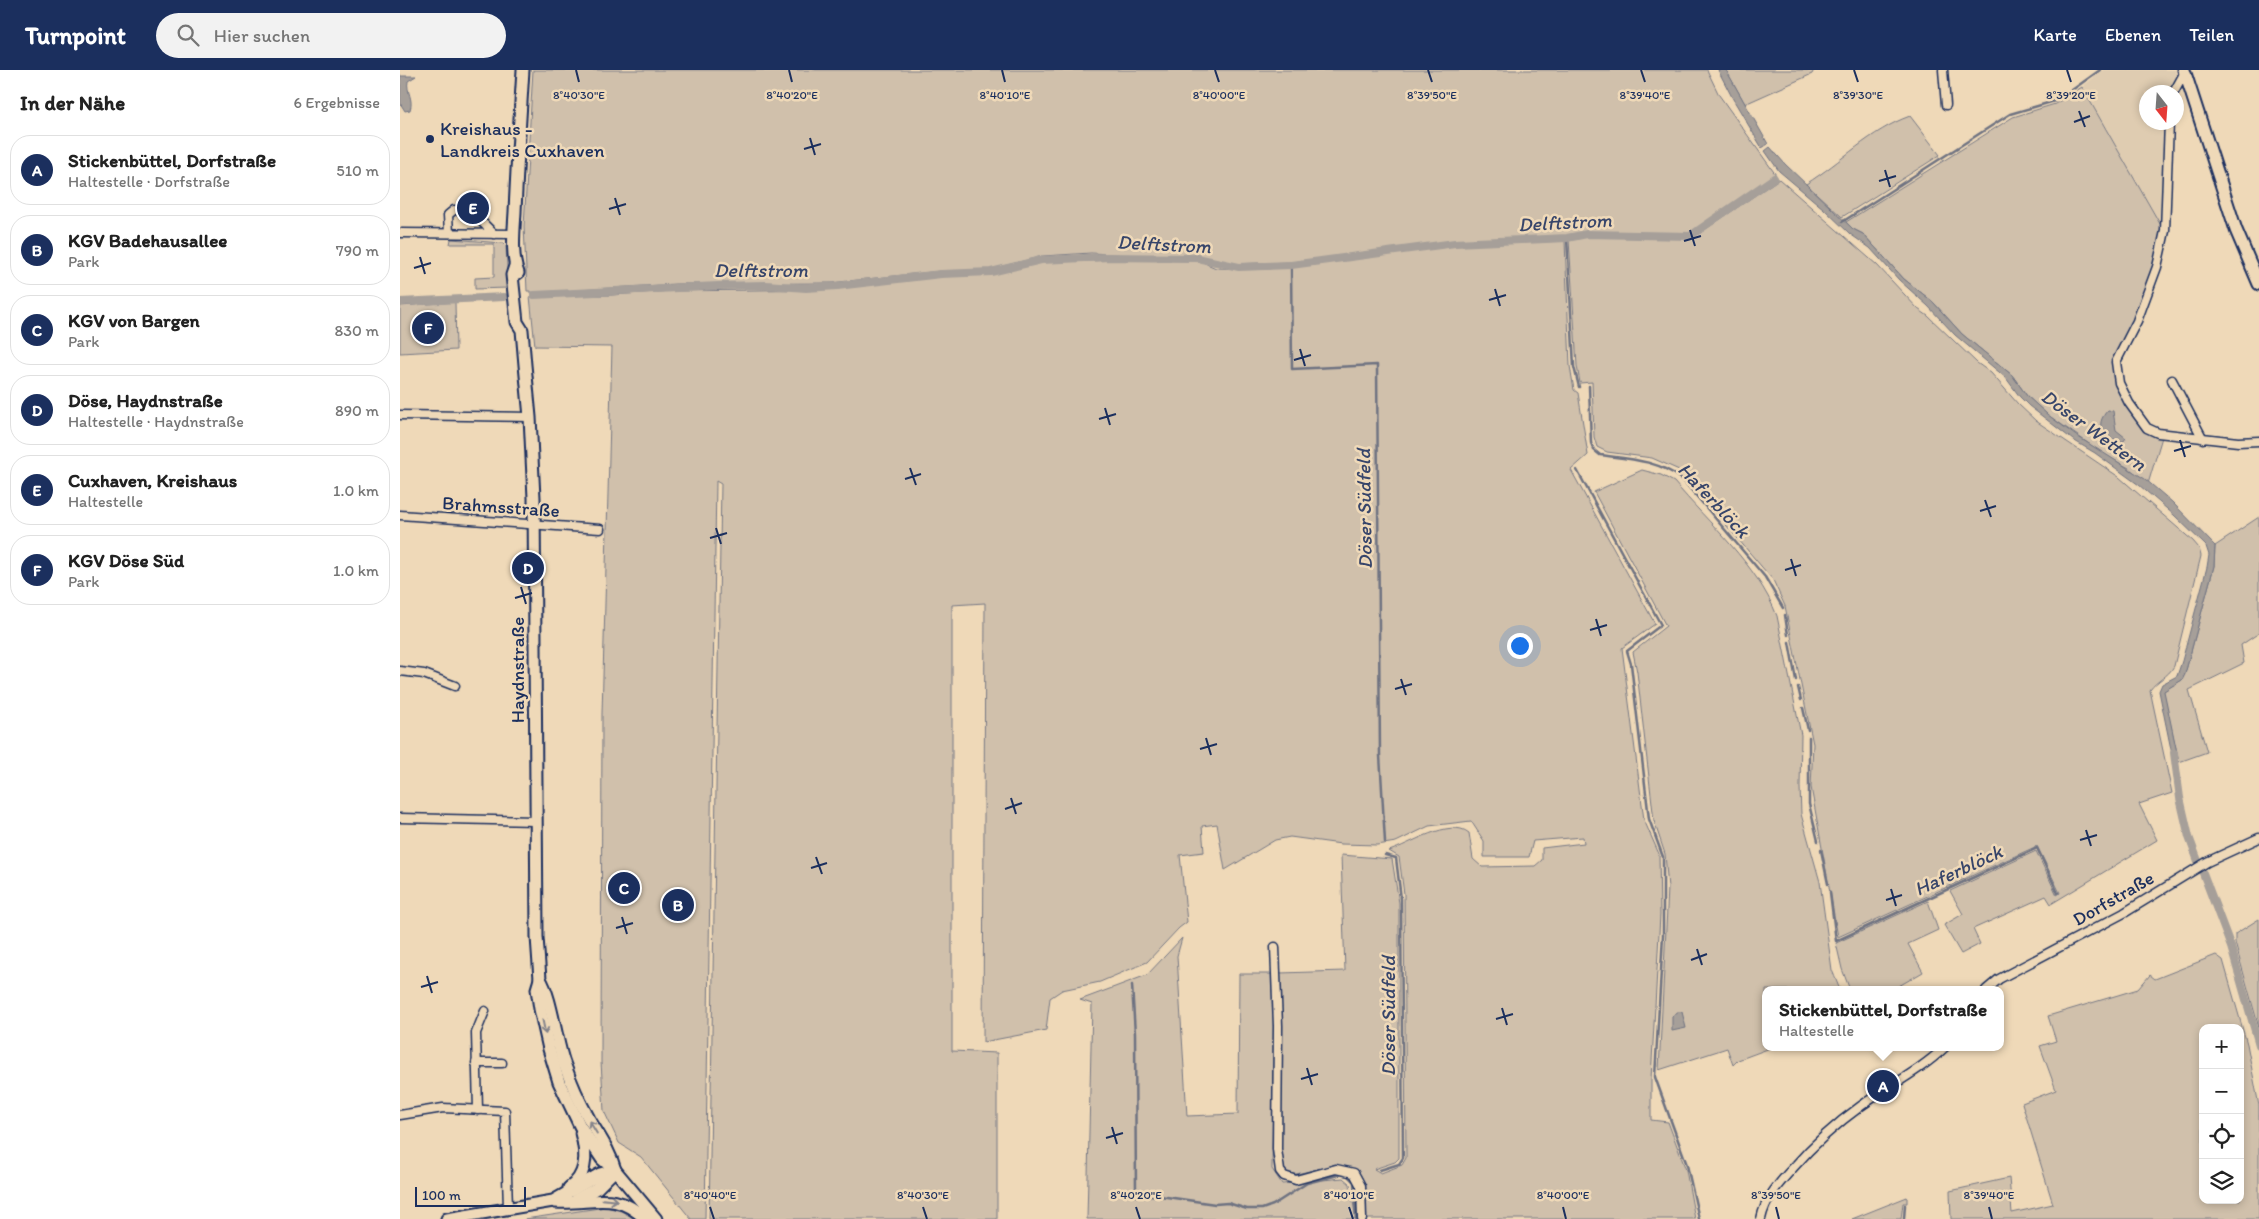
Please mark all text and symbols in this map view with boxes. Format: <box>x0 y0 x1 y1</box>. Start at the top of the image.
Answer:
search box <box>156 13 506 58</box>
text: Turnpoint <box>25 21 126 50</box>
icon: search <box>174 21 202 49</box>
text: Hier suchen <box>214 24 310 47</box>
text: Karte <box>2034 24 2077 46</box>
text: Ebenen <box>2105 24 2161 46</box>
text: Teilen <box>2189 24 2234 46</box>
north arrow <box>2139 85 2184 130</box>
text: 8°40'30"E <box>553 88 605 102</box>
text: 8°40'20"E <box>766 88 818 102</box>
text: 8°40'10"E <box>980 88 1031 102</box>
text: 8°40'00"E <box>1193 88 1246 102</box>
text: 8°39'50"E <box>1407 88 1457 102</box>
text: 8°39'40"E <box>1620 88 1671 102</box>
text: 8°39'30"E <box>1833 88 1883 102</box>
text: 8°39'20"E <box>2046 88 2096 102</box>
text: In der Nähe <box>20 90 125 115</box>
text: 6 Ergebnisse <box>294 93 380 112</box>
place label: Kreishaus - Landkreis Cuxhaven <box>440 117 605 162</box>
marker: Kreishaus - Landkreis Cuxhaven <box>424 133 436 145</box>
text: Stickenbüttel, Dorfstraße <box>68 149 276 172</box>
text: A <box>32 161 42 180</box>
text: 510 m <box>336 161 379 180</box>
text: Haltestelle · Dorfstraße <box>68 172 230 191</box>
pin: E <box>457 189 489 227</box>
water label: Delftstrom <box>1518 208 1613 236</box>
text: KGV Badehausallee <box>68 229 227 252</box>
water label: Delftstrom <box>1117 230 1212 258</box>
text: B <box>32 241 42 260</box>
text: 790 m <box>336 241 379 260</box>
text: Park <box>68 252 99 271</box>
water label: Delftstrom <box>714 258 809 282</box>
text: KGV von Bargen <box>68 309 200 332</box>
pin: F <box>412 309 444 347</box>
text: C <box>32 321 42 340</box>
text: 830 m <box>335 321 379 340</box>
text: Park <box>68 332 99 351</box>
water label: Döser Wettern <box>2037 384 2152 476</box>
text: Döse, Haydnstraße <box>68 389 223 412</box>
text: D <box>32 401 42 420</box>
text: 890 m <box>335 401 379 420</box>
text: Haltestelle · Haydnstraße <box>68 412 244 431</box>
water label: Döser Südfeld <box>1351 447 1377 569</box>
water label: Haferblöck <box>1673 457 1756 544</box>
text: Cuxhaven, Kreishaus <box>68 469 237 492</box>
text: E <box>33 481 41 500</box>
text: 1.0 km <box>333 481 379 500</box>
street label: Brahmsstraße <box>442 491 560 522</box>
text: Haltestelle <box>68 492 143 511</box>
text: KGV Döse Süd <box>68 549 184 572</box>
pin: D <box>512 549 544 587</box>
text: F <box>33 561 41 580</box>
text: 1.0 km <box>333 561 379 580</box>
text: Park <box>68 572 99 591</box>
street label: Haydnstraße <box>506 617 529 723</box>
your location <box>1507 633 1533 659</box>
water label: Haferblöck <box>1910 838 2007 901</box>
street label: Dorfstraße <box>2069 866 2158 931</box>
pin: C <box>608 869 640 907</box>
pin: B <box>662 886 694 924</box>
water label: Döser Südfeld <box>1376 954 1400 1076</box>
popup <box>1762 986 2004 1051</box>
text: Stickenbüttel, Dorfstraße <box>1779 998 1987 1021</box>
one-way arrow <box>539 1019 549 1035</box>
text: Haltestelle <box>1779 1021 1854 1040</box>
map controls <box>2199 1024 2244 1204</box>
button: + <box>2199 1024 2244 1069</box>
pin: A <box>1867 1067 1899 1105</box>
button: − <box>2199 1069 2244 1114</box>
button: locate <box>2199 1114 2244 1159</box>
one-way arrow <box>588 1120 598 1134</box>
button: layers <box>2199 1159 2244 1204</box>
scale bar <box>415 1184 526 1207</box>
text: 100 m <box>422 1187 461 1204</box>
text: 8°40'40"E <box>684 1188 737 1202</box>
text: 8°40'30"E <box>897 1188 949 1202</box>
text: 8°40'20"E <box>1110 1188 1162 1202</box>
text: 8°40'10"E <box>1324 1188 1375 1202</box>
text: 8°40'00"E <box>1537 1188 1590 1202</box>
text: 8°39'50"E <box>1751 1188 1801 1202</box>
text: 8°39'40"E <box>1964 1188 2015 1202</box>
one-way arrow <box>601 1195 617 1205</box>

